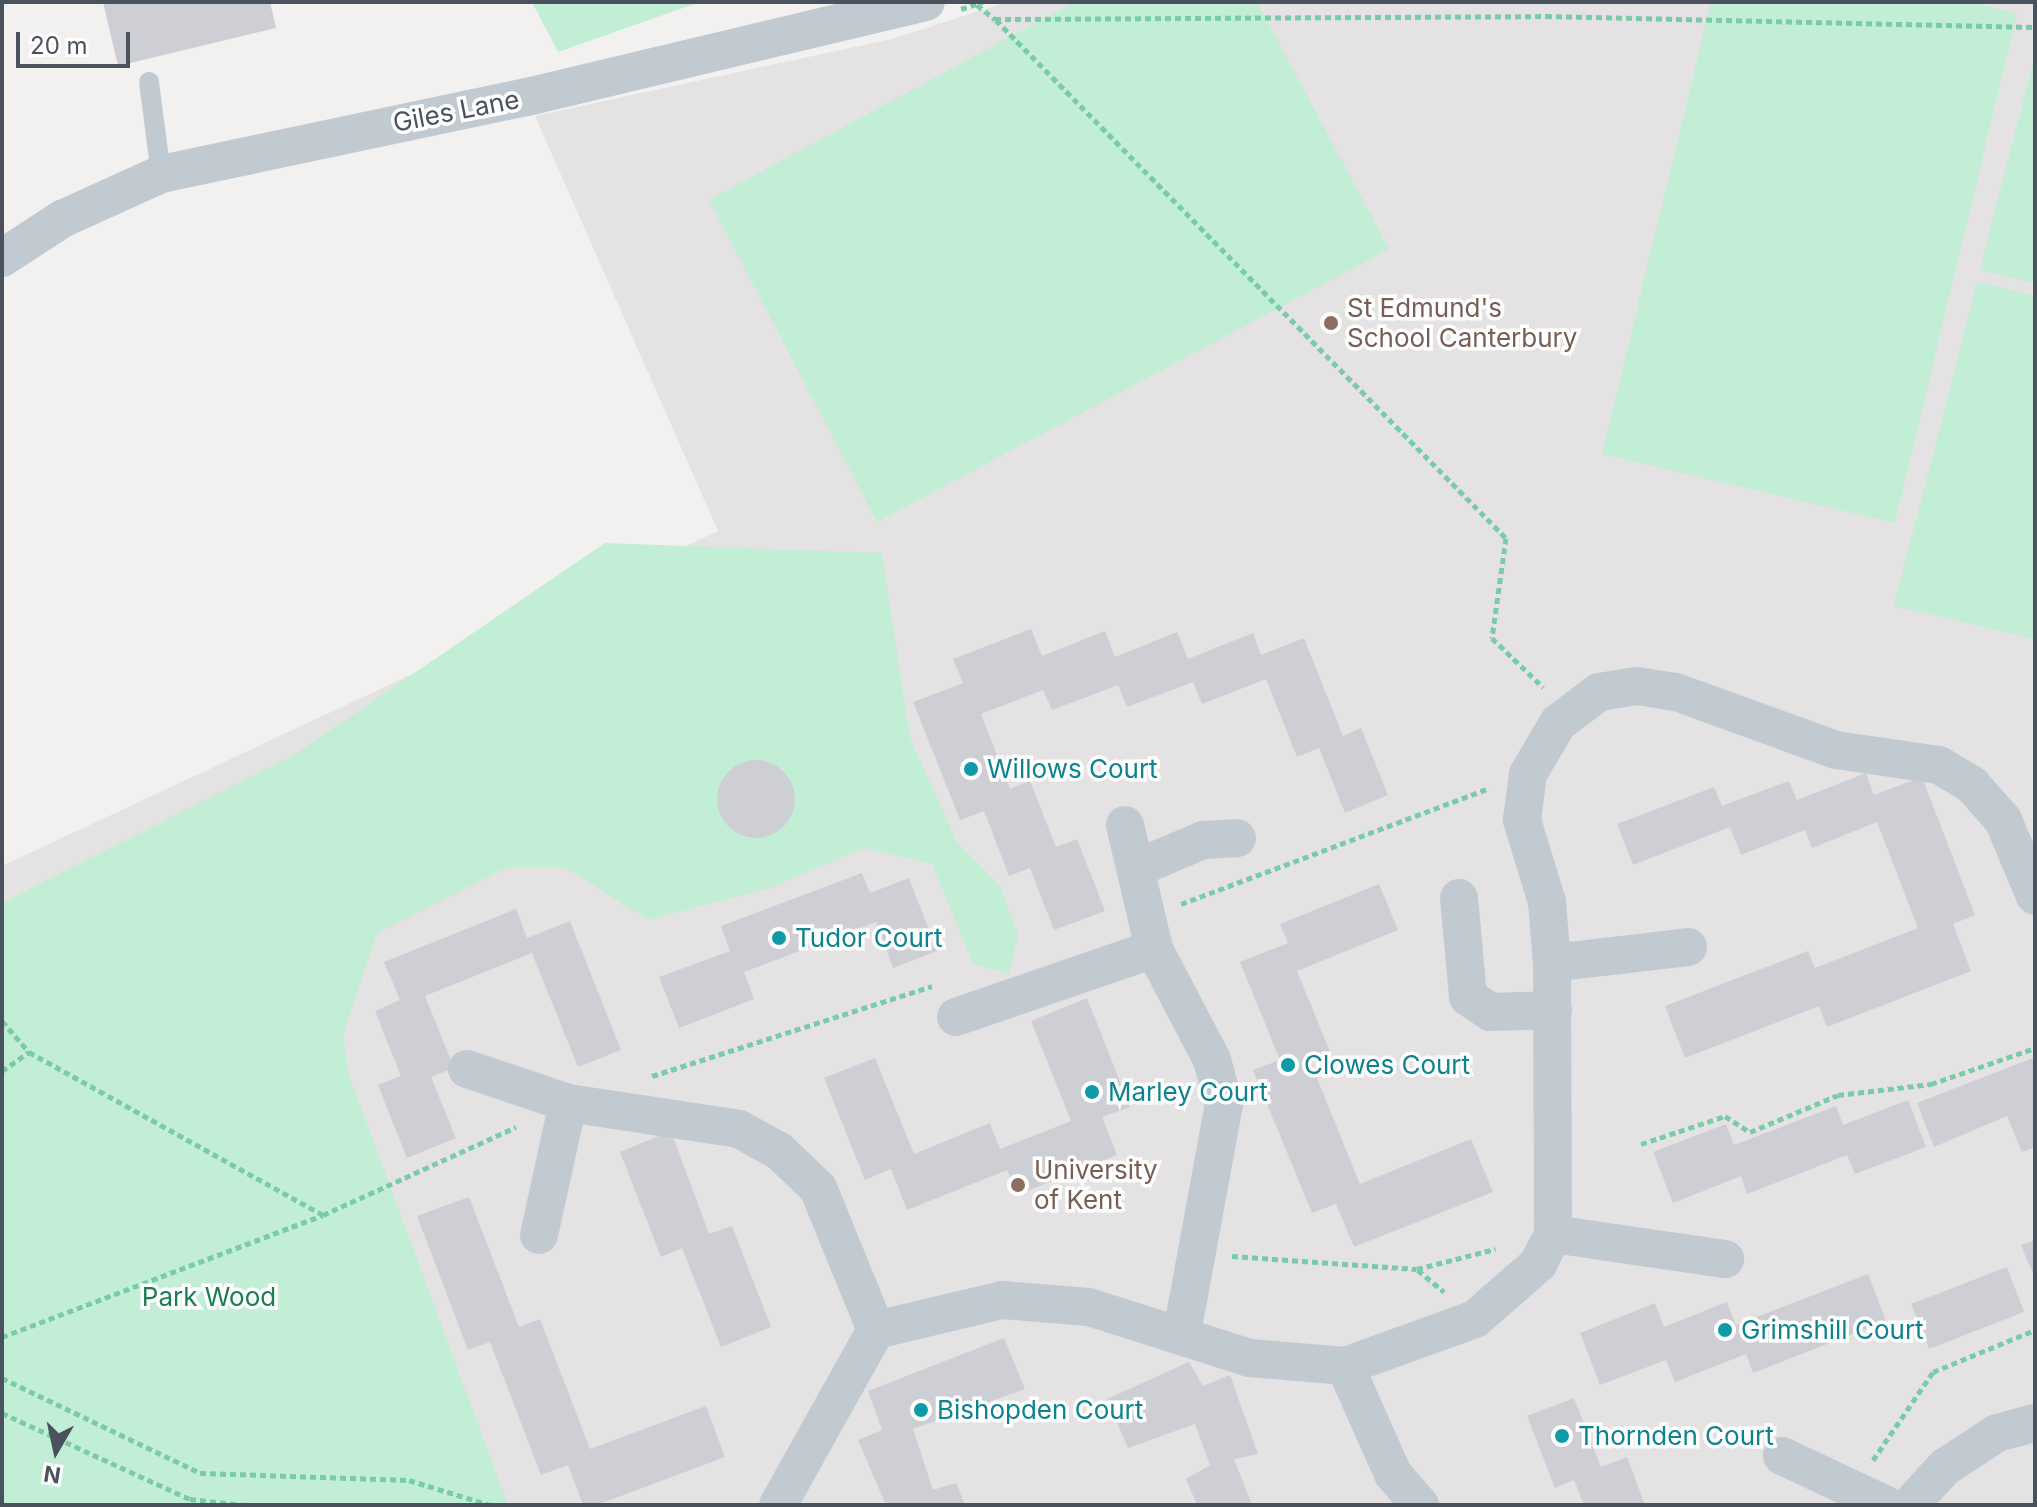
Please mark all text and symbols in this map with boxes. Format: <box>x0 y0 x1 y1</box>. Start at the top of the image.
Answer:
scale bar <box>20 16 134 66</box>
text: 20 m <box>30 31 88 60</box>
street label: Giles Lane <box>390 83 522 139</box>
place label: St Edmund's School Canterbury <box>1347 292 1577 354</box>
marker: St Edmund's School Canterbury <box>1322 314 1340 332</box>
place label: Willows Court <box>987 753 1158 785</box>
marker: Willows Court <box>962 760 980 778</box>
place label: Tudor Court <box>795 922 943 954</box>
marker: Tudor Court <box>770 929 788 947</box>
place label: Clowes Court <box>1304 1049 1470 1081</box>
marker: Clowes Court <box>1279 1056 1297 1074</box>
place label: Marley Court <box>1108 1076 1268 1108</box>
marker: Marley Court <box>1083 1083 1101 1101</box>
place label: University of Kent <box>1034 1154 1158 1216</box>
marker: University of Kent <box>1009 1176 1027 1194</box>
park label: Park Wood <box>142 1281 276 1313</box>
place label: Grimshill Court <box>1741 1314 1924 1346</box>
marker: Grimshill Court <box>1716 1321 1734 1339</box>
place label: Bishopden Court <box>937 1394 1143 1426</box>
marker: Bishopden Court <box>912 1401 930 1419</box>
north arrow <box>16 1411 96 1491</box>
place label: Thornden Court <box>1578 1420 1774 1452</box>
marker: Thornden Court <box>1553 1427 1571 1445</box>
text: N <box>42 1461 63 1489</box>

